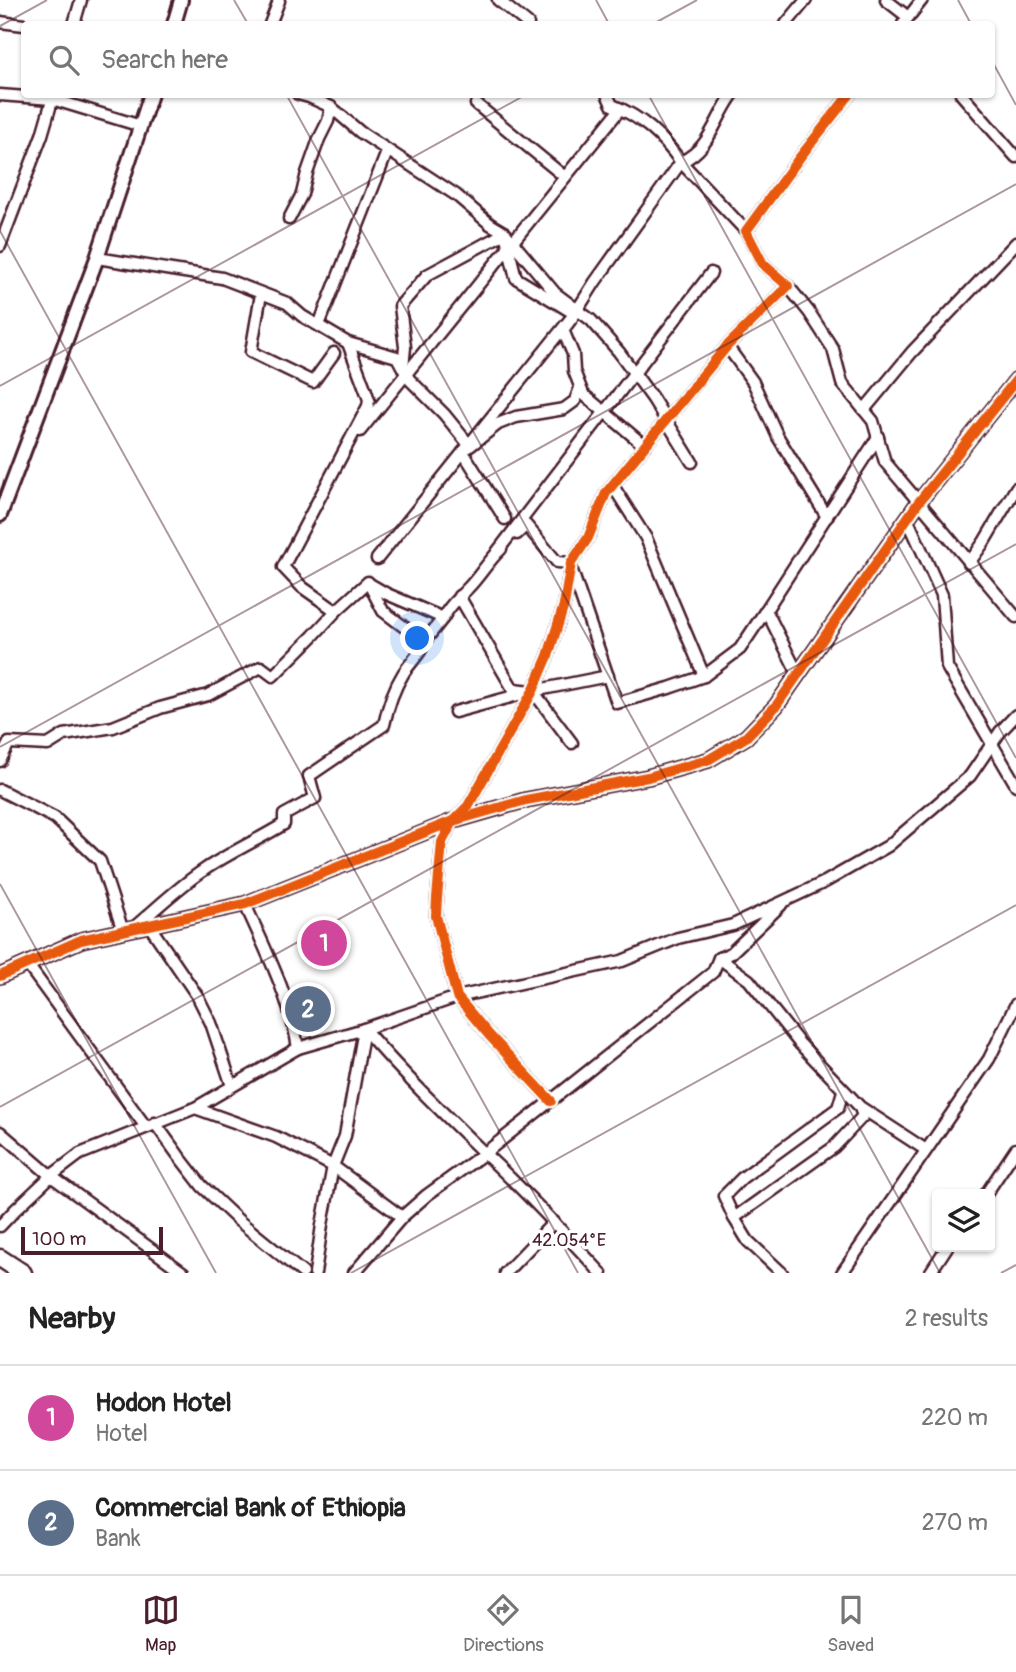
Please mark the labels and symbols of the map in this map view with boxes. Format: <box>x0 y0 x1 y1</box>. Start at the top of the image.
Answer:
your location <box>400 621 434 655</box>
pin: 1 <box>301 917 347 969</box>
pin: 2 <box>285 983 331 1035</box>
scale bar <box>21 1224 163 1256</box>
text: 42.054°E <box>532 1229 606 1252</box>

